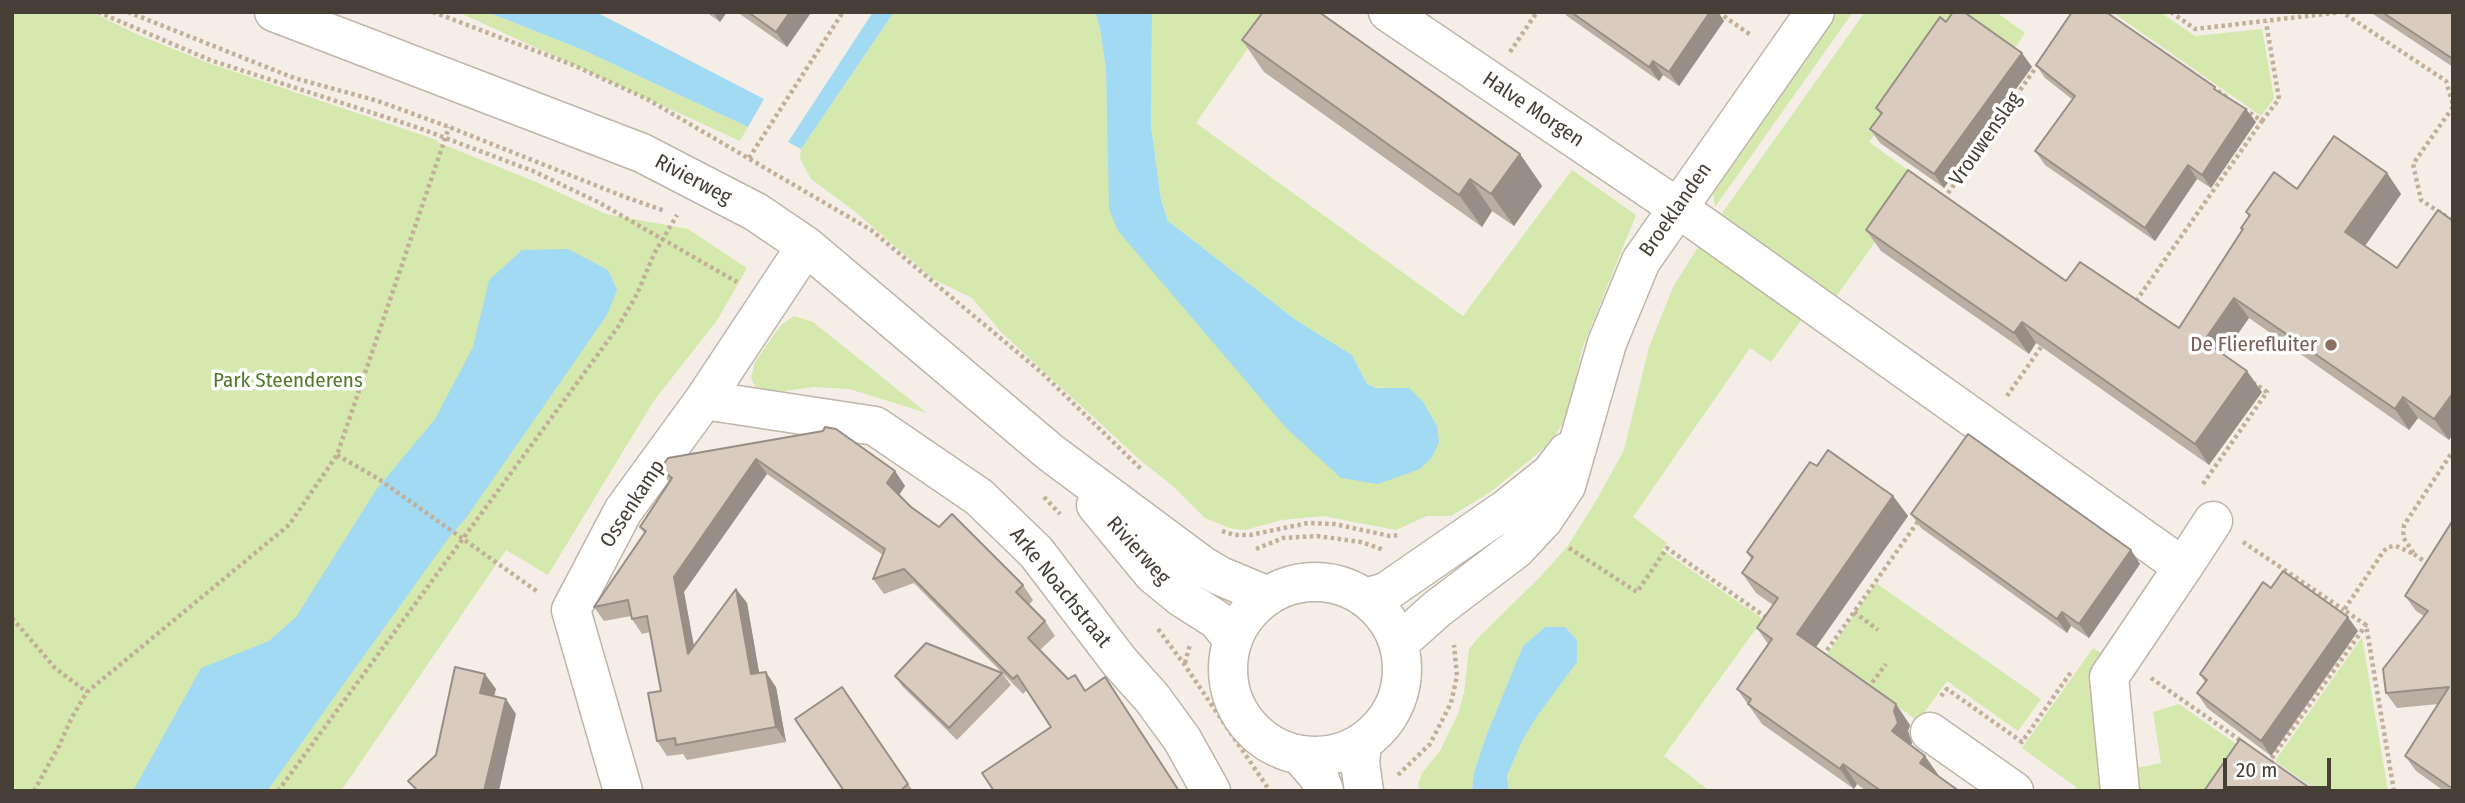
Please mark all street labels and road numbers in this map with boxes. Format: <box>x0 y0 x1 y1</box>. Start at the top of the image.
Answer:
street label: Halve Morgen <box>1478 67 1588 153</box>
street label: Vrouwenslag <box>1944 87 2028 191</box>
street label: Rivierweg <box>650 149 736 211</box>
street label: Broeklanden <box>1634 158 1718 262</box>
street label: Ossenkamp <box>595 455 671 553</box>
street label: Rivierweg <box>1101 512 1175 590</box>
street label: Arke Noachstraat <box>1004 523 1116 653</box>

